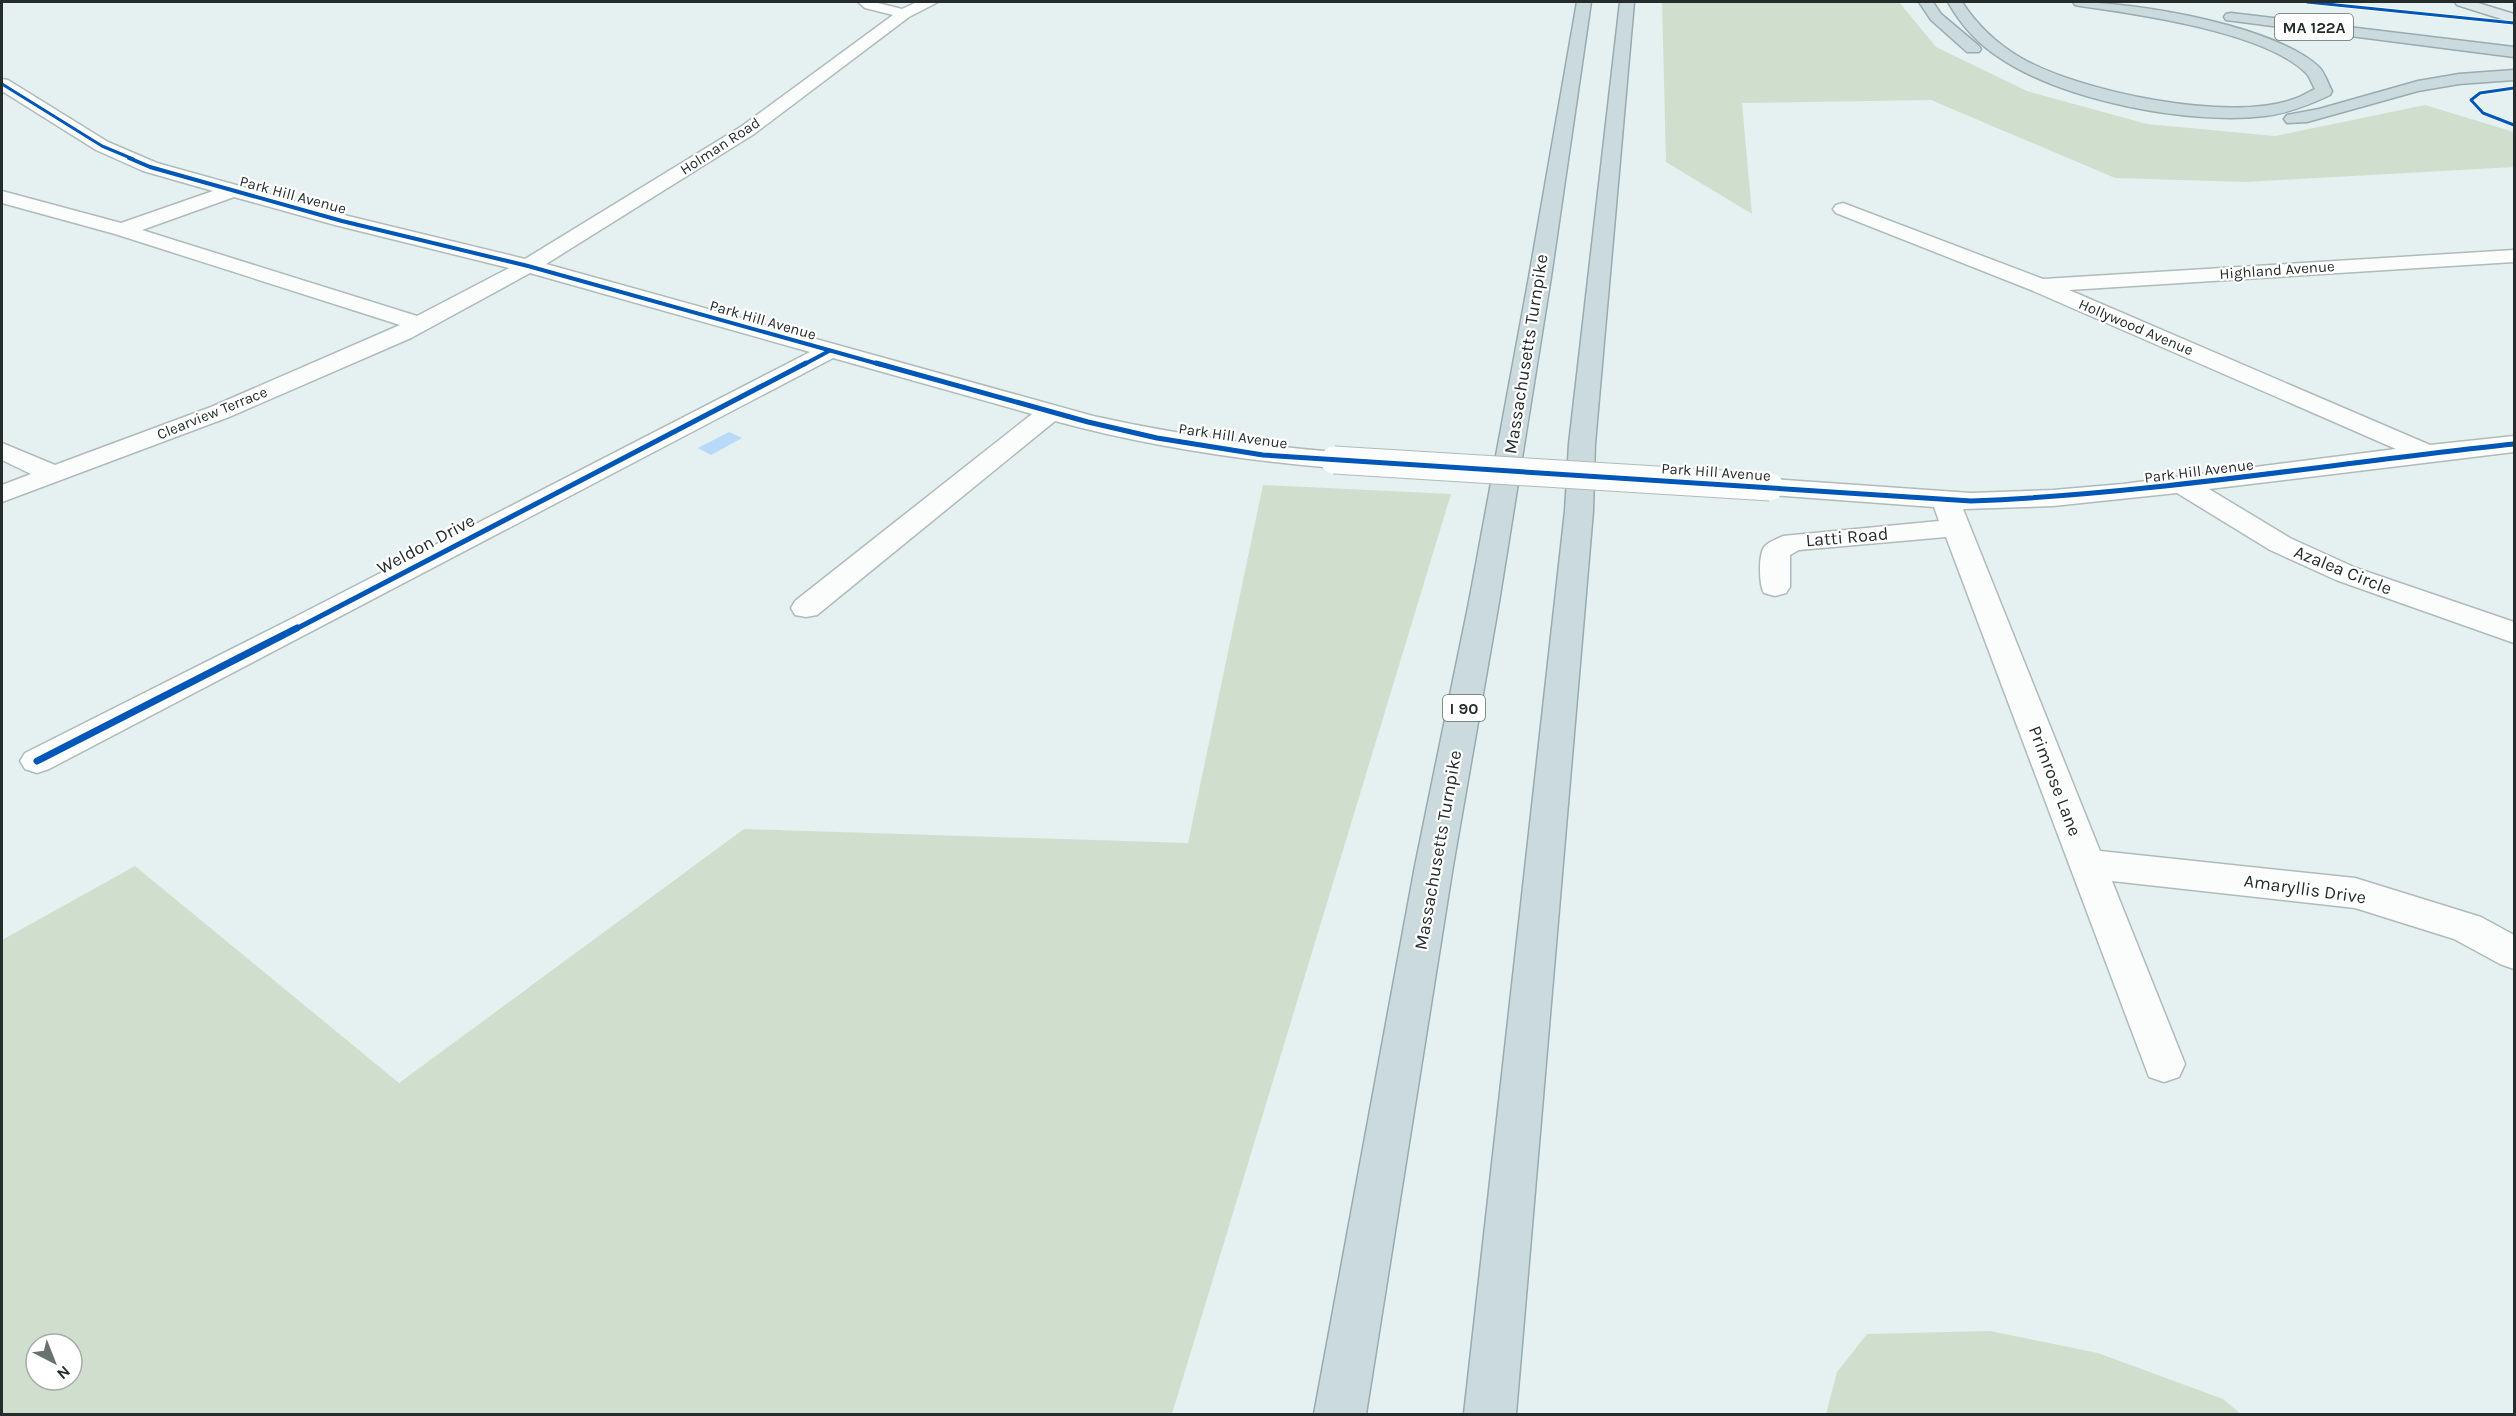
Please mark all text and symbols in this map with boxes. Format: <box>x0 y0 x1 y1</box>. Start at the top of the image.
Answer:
road number: MA 122A <box>2275 14 2353 40</box>
street label: Holman Road <box>677 113 763 179</box>
street label: Park Hill Avenue <box>238 172 348 218</box>
street label: Massachusetts Turnpike <box>1499 252 1553 456</box>
street label: Highland Avenue <box>2219 257 2335 283</box>
street label: Hollywood Avenue <box>2076 295 2196 359</box>
street label: Park Hill Avenue <box>708 296 818 344</box>
street label: Clearview Terrace <box>154 383 270 443</box>
street label: Park Hill Avenue <box>1177 419 1289 453</box>
street label: Park Hill Avenue <box>2143 455 2255 487</box>
street label: Park Hill Avenue <box>1661 459 1771 485</box>
street label: Weldon Drive <box>373 509 479 579</box>
street label: Latti Road <box>1805 522 1889 552</box>
street label: Azalea Circle <box>2291 540 2395 600</box>
road number: I 90 <box>1443 695 1485 721</box>
street label: Primrose Lane <box>2024 723 2086 839</box>
street label: Massachusetts Turnpike <box>1410 748 1466 952</box>
street label: Amaryllis Drive <box>2242 870 2368 908</box>
north arrow <box>24 1332 84 1392</box>
text: N <box>53 1362 74 1384</box>

